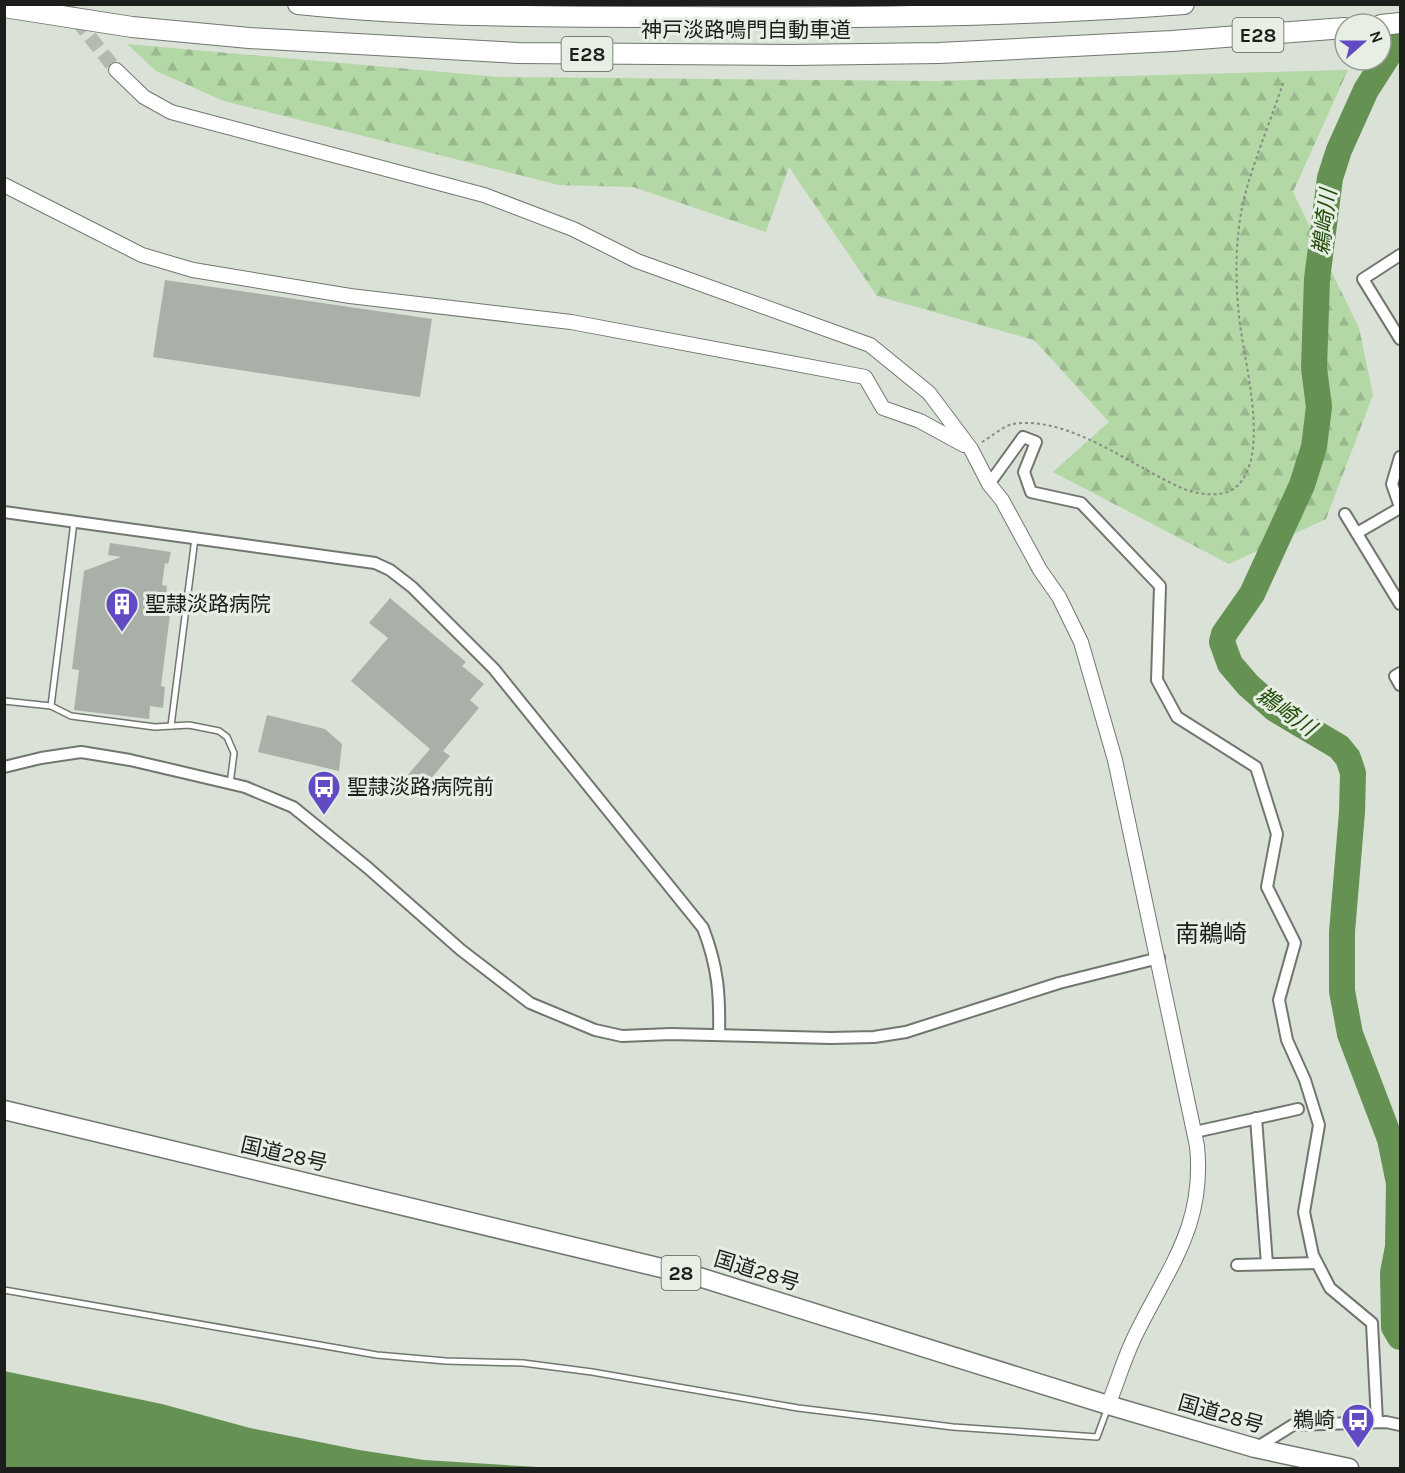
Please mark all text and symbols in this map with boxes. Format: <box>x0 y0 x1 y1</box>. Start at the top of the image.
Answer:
north arrow <box>1333 12 1393 72</box>
street label: 神戸淡路鳴門自動車道 <box>641 18 851 42</box>
road number: E28 <box>1232 18 1284 52</box>
text: N <box>1366 28 1387 46</box>
road number: E28 <box>562 37 612 71</box>
water label: 鵜崎川 <box>1308 186 1342 256</box>
building icon: 聖隷淡路病院 <box>104 586 140 633</box>
place label: 聖隷淡路病院 <box>145 592 271 616</box>
water label: 鵜崎川 <box>1252 682 1322 743</box>
bus stop icon: 聖隷淡路病院前 <box>306 769 342 816</box>
place label: 聖隷淡路病院前 <box>347 775 494 799</box>
district label: 南鵜崎 <box>1175 920 1247 948</box>
street label: 国道28号 <box>238 1132 330 1176</box>
street label: 国道28号 <box>711 1247 803 1295</box>
road number: 28 <box>662 1256 700 1290</box>
street label: 国道28号 <box>1175 1390 1267 1438</box>
bus stop icon: 鵜崎 <box>1340 1402 1376 1449</box>
place label: 鵜崎 <box>1293 1408 1335 1432</box>

